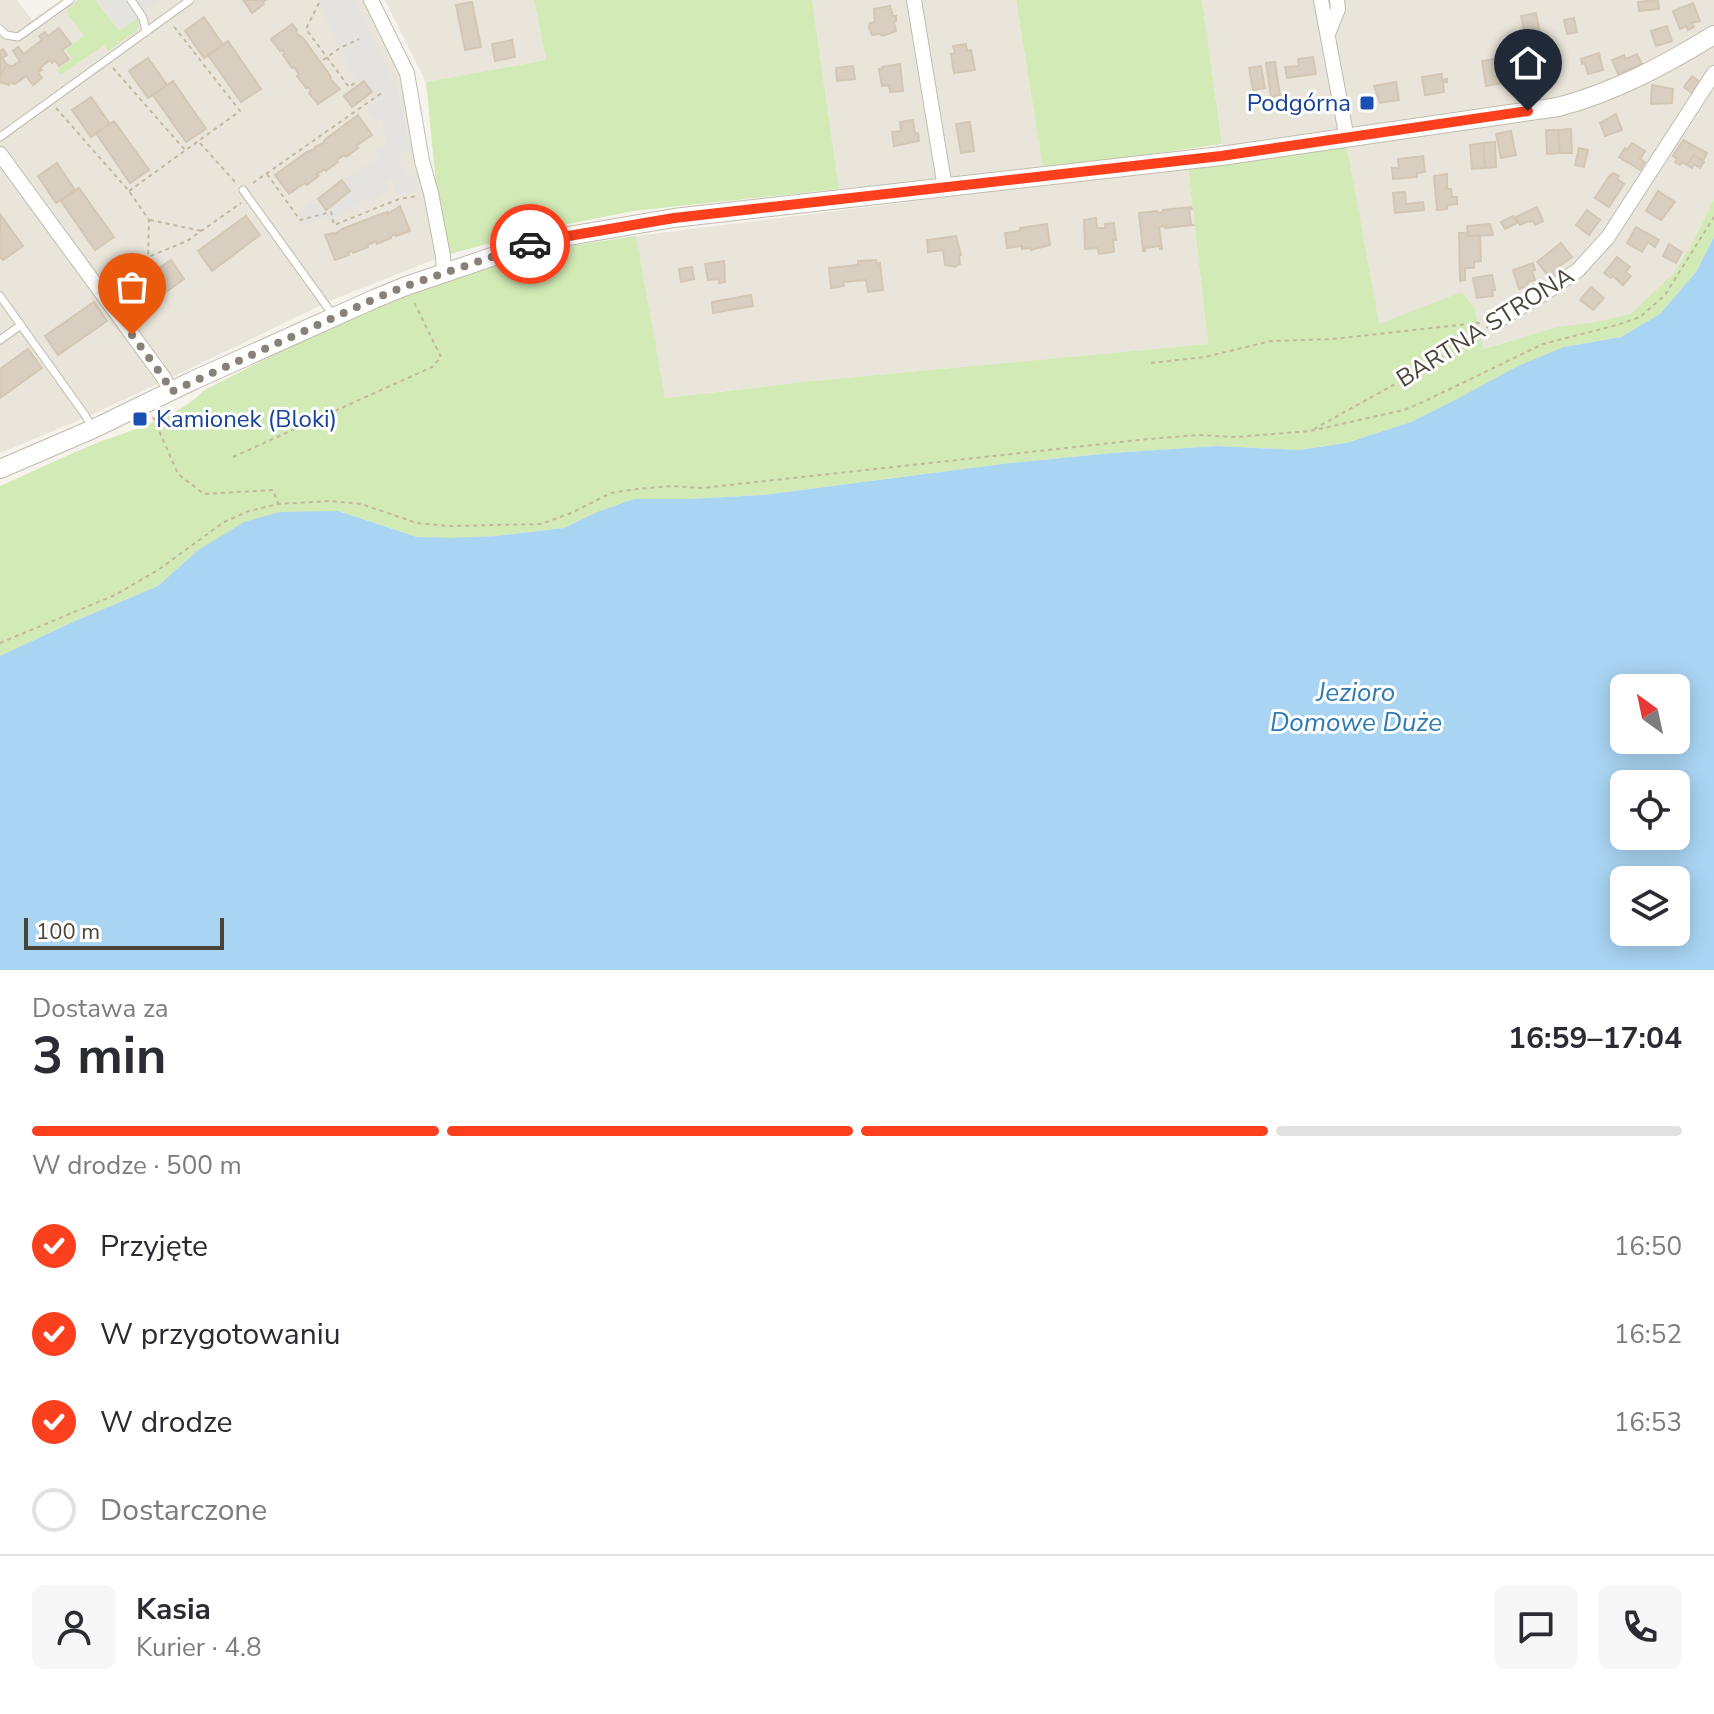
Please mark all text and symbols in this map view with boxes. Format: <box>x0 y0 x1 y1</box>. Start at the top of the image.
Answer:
pin <box>1494 29 1562 111</box>
icon: home <box>1506 41 1550 85</box>
place label: Podgórna <box>1247 87 1351 119</box>
marker: Podgórna <box>1358 94 1376 112</box>
courier <box>490 204 570 284</box>
icon: car <box>508 222 552 266</box>
pin <box>98 253 166 335</box>
street label: BARTNA STRONA <box>1390 259 1580 394</box>
icon: bag <box>110 265 154 309</box>
place label: Kamionek (Bloki) <box>156 403 337 435</box>
marker: Kamionek (Bloki) <box>131 410 149 428</box>
north arrow <box>1610 674 1690 754</box>
map controls <box>1610 674 1690 946</box>
water label: Jezioro Domowe Duże <box>1270 675 1442 740</box>
button: locate <box>1610 770 1690 850</box>
button: layers <box>1610 866 1690 946</box>
scale bar <box>24 914 224 950</box>
text: 100 m <box>36 917 100 947</box>
text: Dostawa za <box>32 991 169 1026</box>
text: 16:59–17:04 <box>1508 1018 1682 1059</box>
text: 3 min <box>32 1020 167 1091</box>
text: W drodze · 500 m <box>32 1148 242 1183</box>
icon: check <box>32 1224 76 1268</box>
text: Przyjęte <box>100 1226 208 1267</box>
text: 16:50 <box>1614 1229 1682 1264</box>
icon: check <box>32 1312 76 1356</box>
text: W przygotowaniu <box>100 1314 341 1355</box>
text: 16:52 <box>1614 1317 1682 1352</box>
icon: check <box>32 1400 76 1444</box>
text: W drodze <box>100 1402 233 1443</box>
text: 16:53 <box>1614 1405 1682 1440</box>
text: Dostarczone <box>100 1490 267 1531</box>
button: person <box>32 1585 116 1669</box>
button: chat <box>1494 1585 1578 1669</box>
button: phone <box>1598 1585 1682 1669</box>
text: Kasia <box>136 1589 211 1630</box>
text: Kurier · 4.8 <box>136 1630 261 1665</box>

